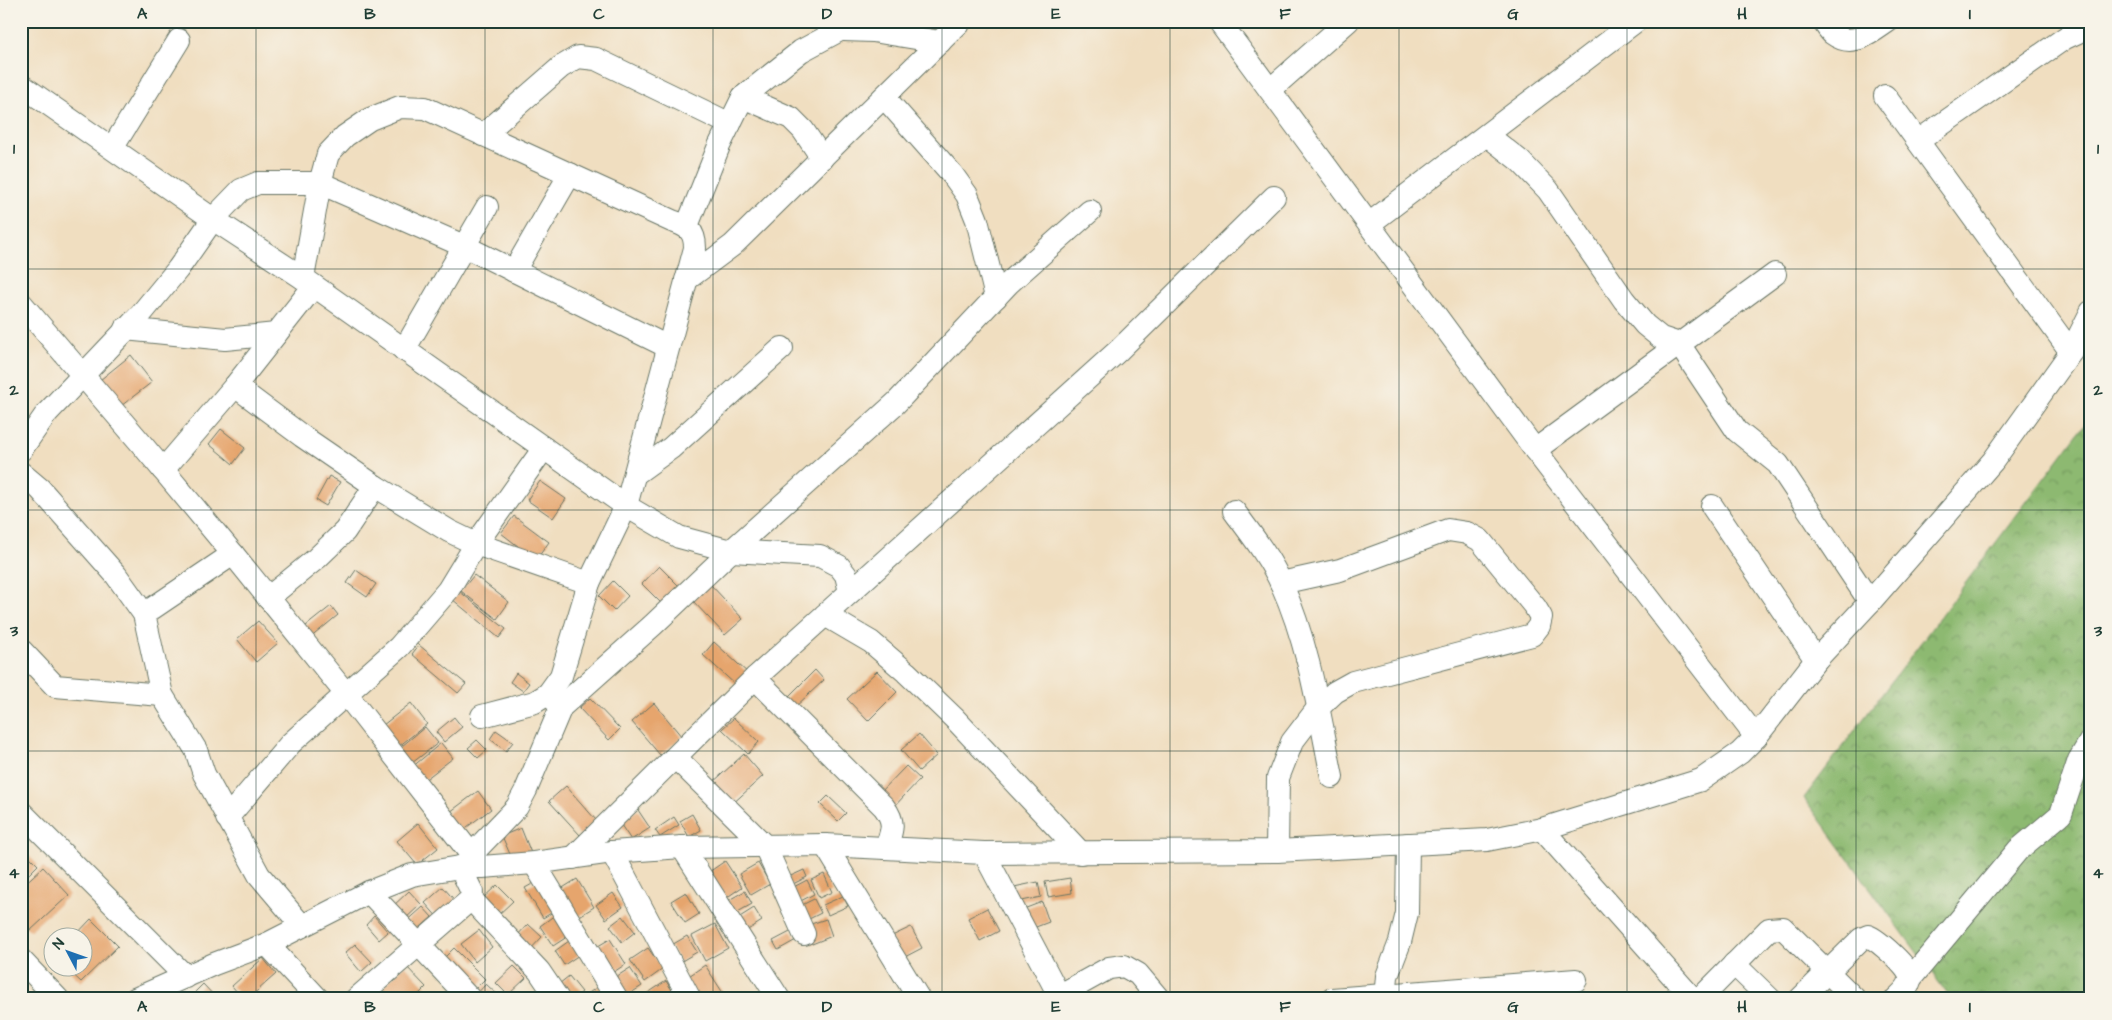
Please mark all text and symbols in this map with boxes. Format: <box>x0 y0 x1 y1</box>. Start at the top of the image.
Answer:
text: A <box>137 3 148 25</box>
text: B <box>364 3 376 25</box>
text: C <box>593 3 605 25</box>
text: D <box>822 3 833 25</box>
text: E <box>1051 3 1061 25</box>
text: F <box>1279 3 1291 25</box>
text: G <box>1507 3 1519 25</box>
text: H <box>1737 3 1747 25</box>
text: I <box>1969 3 1971 25</box>
text: 1 <box>13 138 16 160</box>
text: 1 <box>2097 138 2100 160</box>
text: 2 <box>8 379 19 401</box>
text: 2 <box>2092 379 2103 401</box>
text: 3 <box>9 620 19 642</box>
text: 3 <box>2093 620 2103 642</box>
text: 4 <box>9 862 20 884</box>
text: 4 <box>2093 862 2104 884</box>
north arrow <box>42 928 92 978</box>
text: N <box>49 934 70 954</box>
text: A <box>137 996 148 1018</box>
text: B <box>364 996 376 1018</box>
text: C <box>593 996 605 1018</box>
text: D <box>822 996 833 1018</box>
text: E <box>1051 996 1061 1018</box>
text: F <box>1279 996 1291 1018</box>
text: G <box>1507 996 1519 1018</box>
text: H <box>1737 996 1747 1018</box>
text: I <box>1969 996 1971 1018</box>

